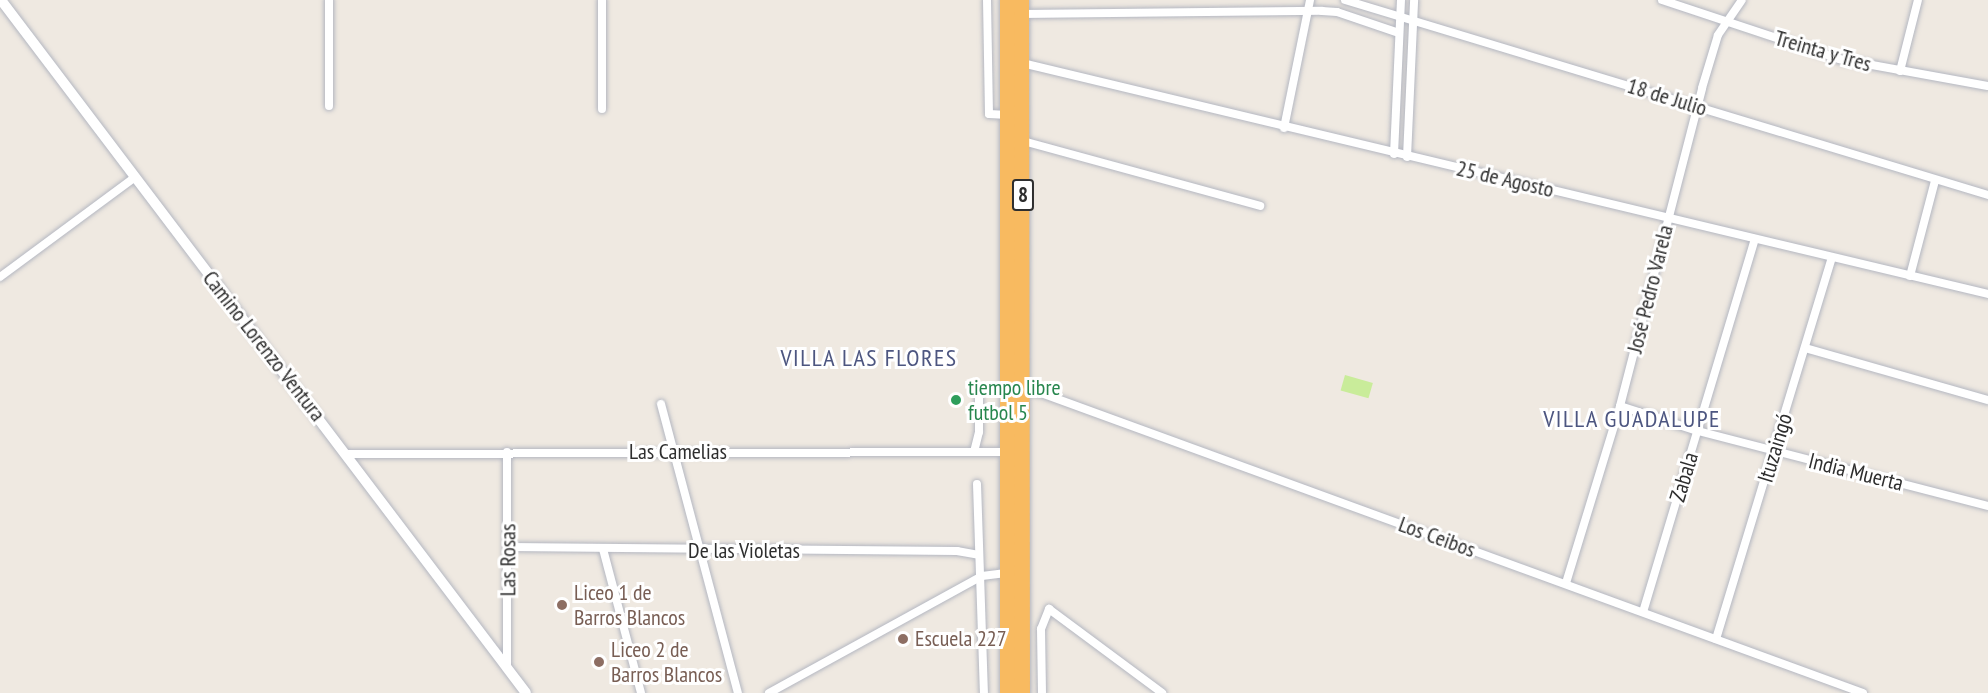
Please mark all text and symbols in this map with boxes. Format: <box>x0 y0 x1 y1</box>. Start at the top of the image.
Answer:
street label: Treinta y Tres <box>1771 24 1875 78</box>
street label: 18 de Julio <box>1624 72 1710 122</box>
street label: 25 de Agosto <box>1453 155 1557 203</box>
road number: 8 <box>1011 177 1035 213</box>
street label: José Pedro Varela <box>1621 222 1679 356</box>
street label: Camino Lorenzo Ventura <box>197 265 331 427</box>
district label: VILLA LAS FLORES <box>780 344 958 372</box>
place label: tiempo libre futbol 5 <box>968 374 1061 426</box>
marker: tiempo libre futbol 5 <box>949 393 963 407</box>
district label: VILLA GUADALUPE <box>1543 405 1721 433</box>
street label: Ituzaingó <box>1752 410 1798 486</box>
street label: Las Camelias <box>629 439 727 465</box>
street label: India Muerta <box>1806 448 1906 496</box>
street label: Zabala <box>1664 449 1704 505</box>
street label: Los Ceibos <box>1395 511 1479 563</box>
street label: Las Rosas <box>495 524 521 596</box>
street label: De las Violetas <box>688 538 800 564</box>
place label: Liceo 1 de Barros Blancos <box>574 579 685 630</box>
marker: Liceo 1 de Barros Blancos <box>555 598 569 612</box>
place label: Escuela 227 <box>915 626 1007 652</box>
marker: Escuela 227 <box>896 632 910 646</box>
place label: Liceo 2 de Barros Blancos <box>611 636 722 688</box>
marker: Liceo 2 de Barros Blancos <box>592 655 606 669</box>

